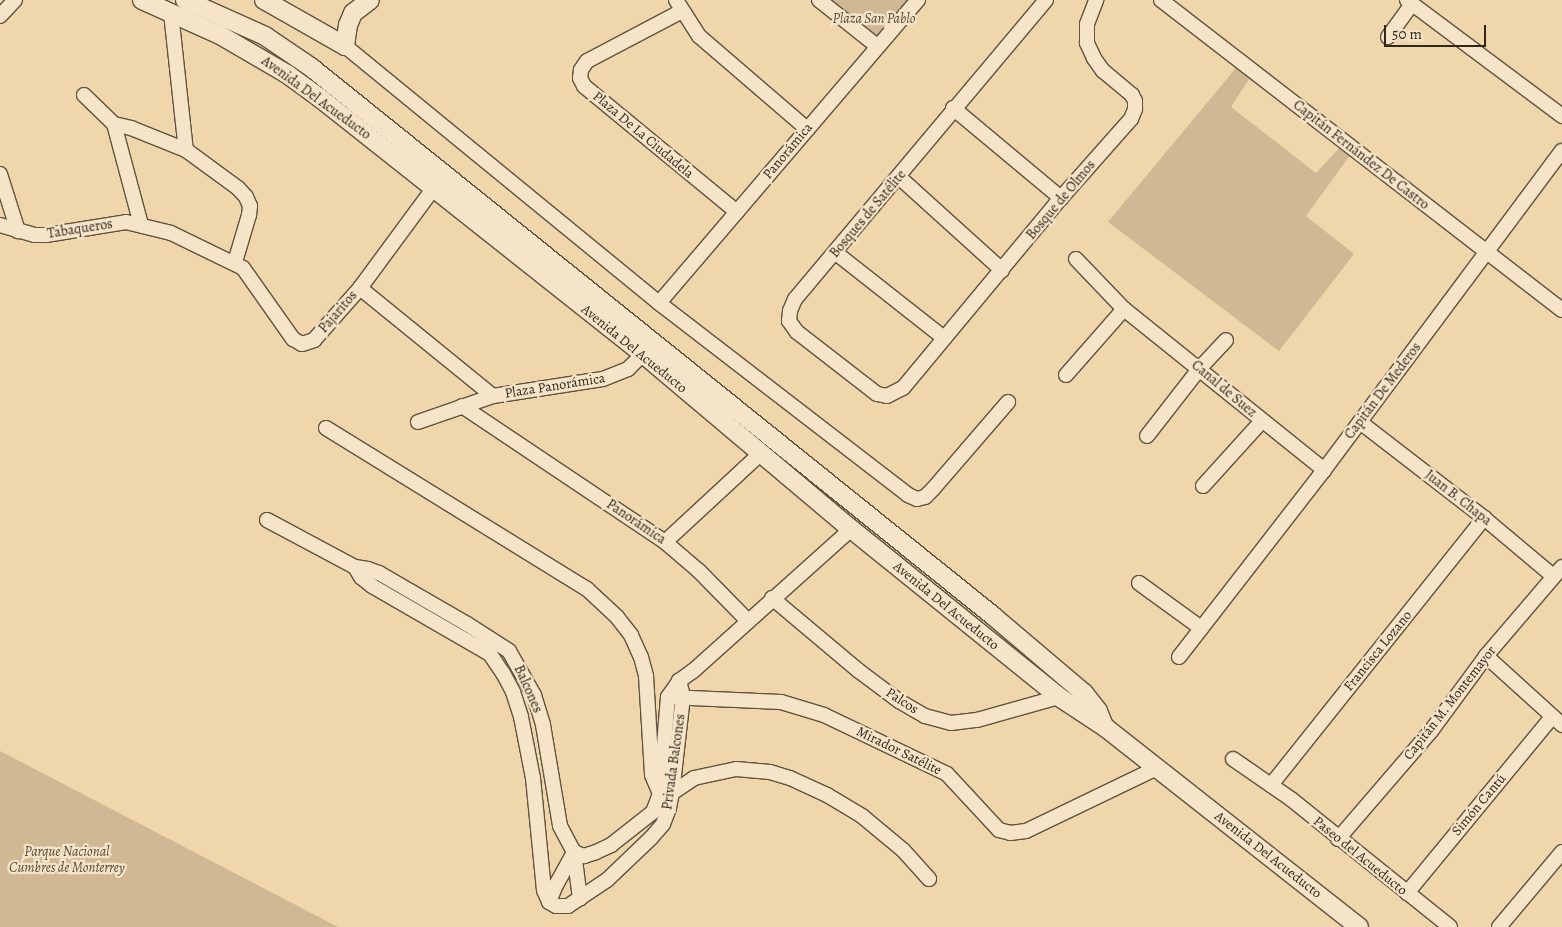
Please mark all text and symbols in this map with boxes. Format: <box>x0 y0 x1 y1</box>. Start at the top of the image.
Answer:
park label: Plaza San Pablo <box>832 11 916 27</box>
scale bar <box>1387 15 1490 47</box>
text: 50 m <box>1392 24 1422 44</box>
street label: Avenida Del Acueducto <box>258 53 374 143</box>
street label: Plaza De La Ciudadela <box>589 88 697 182</box>
street label: Capitán Fernández De Castro <box>1290 97 1432 213</box>
street label: Panorámica <box>760 119 816 183</box>
street label: Bosque de Olmos <box>1023 157 1099 243</box>
street label: Bosques de Satélite <box>826 167 910 261</box>
street label: Tabaqueros <box>46 216 114 242</box>
street label: Pajaritos <box>315 287 361 337</box>
street label: Avenida Del Acueducto <box>578 301 690 397</box>
street label: Capitán De Mederos <box>1341 339 1425 443</box>
street label: Canal de Suez <box>1188 357 1260 421</box>
street label: Plaza Panorámica <box>503 370 607 402</box>
street label: Juan B. Chapa <box>1421 467 1495 529</box>
street label: Panorámica <box>603 496 669 548</box>
street label: Avenida Del Acueducto <box>890 558 1002 654</box>
street label: Francisca Lozano <box>1340 607 1416 695</box>
street label: Capitán M. Montemayor <box>1400 642 1500 764</box>
street label: Balcones <box>510 662 546 716</box>
street label: Palcos <box>882 684 922 718</box>
street label: Privada Balcones <box>659 713 689 811</box>
street label: Mirador Satélite <box>854 723 944 779</box>
street label: Simón Cantú <box>1448 771 1510 839</box>
street label: Avenida Del Acueducto <box>1211 808 1325 902</box>
street label: Paseo del Acueducto <box>1310 813 1410 899</box>
park label: Parque Nacional Cumbres de Monterrey <box>9 844 125 876</box>

